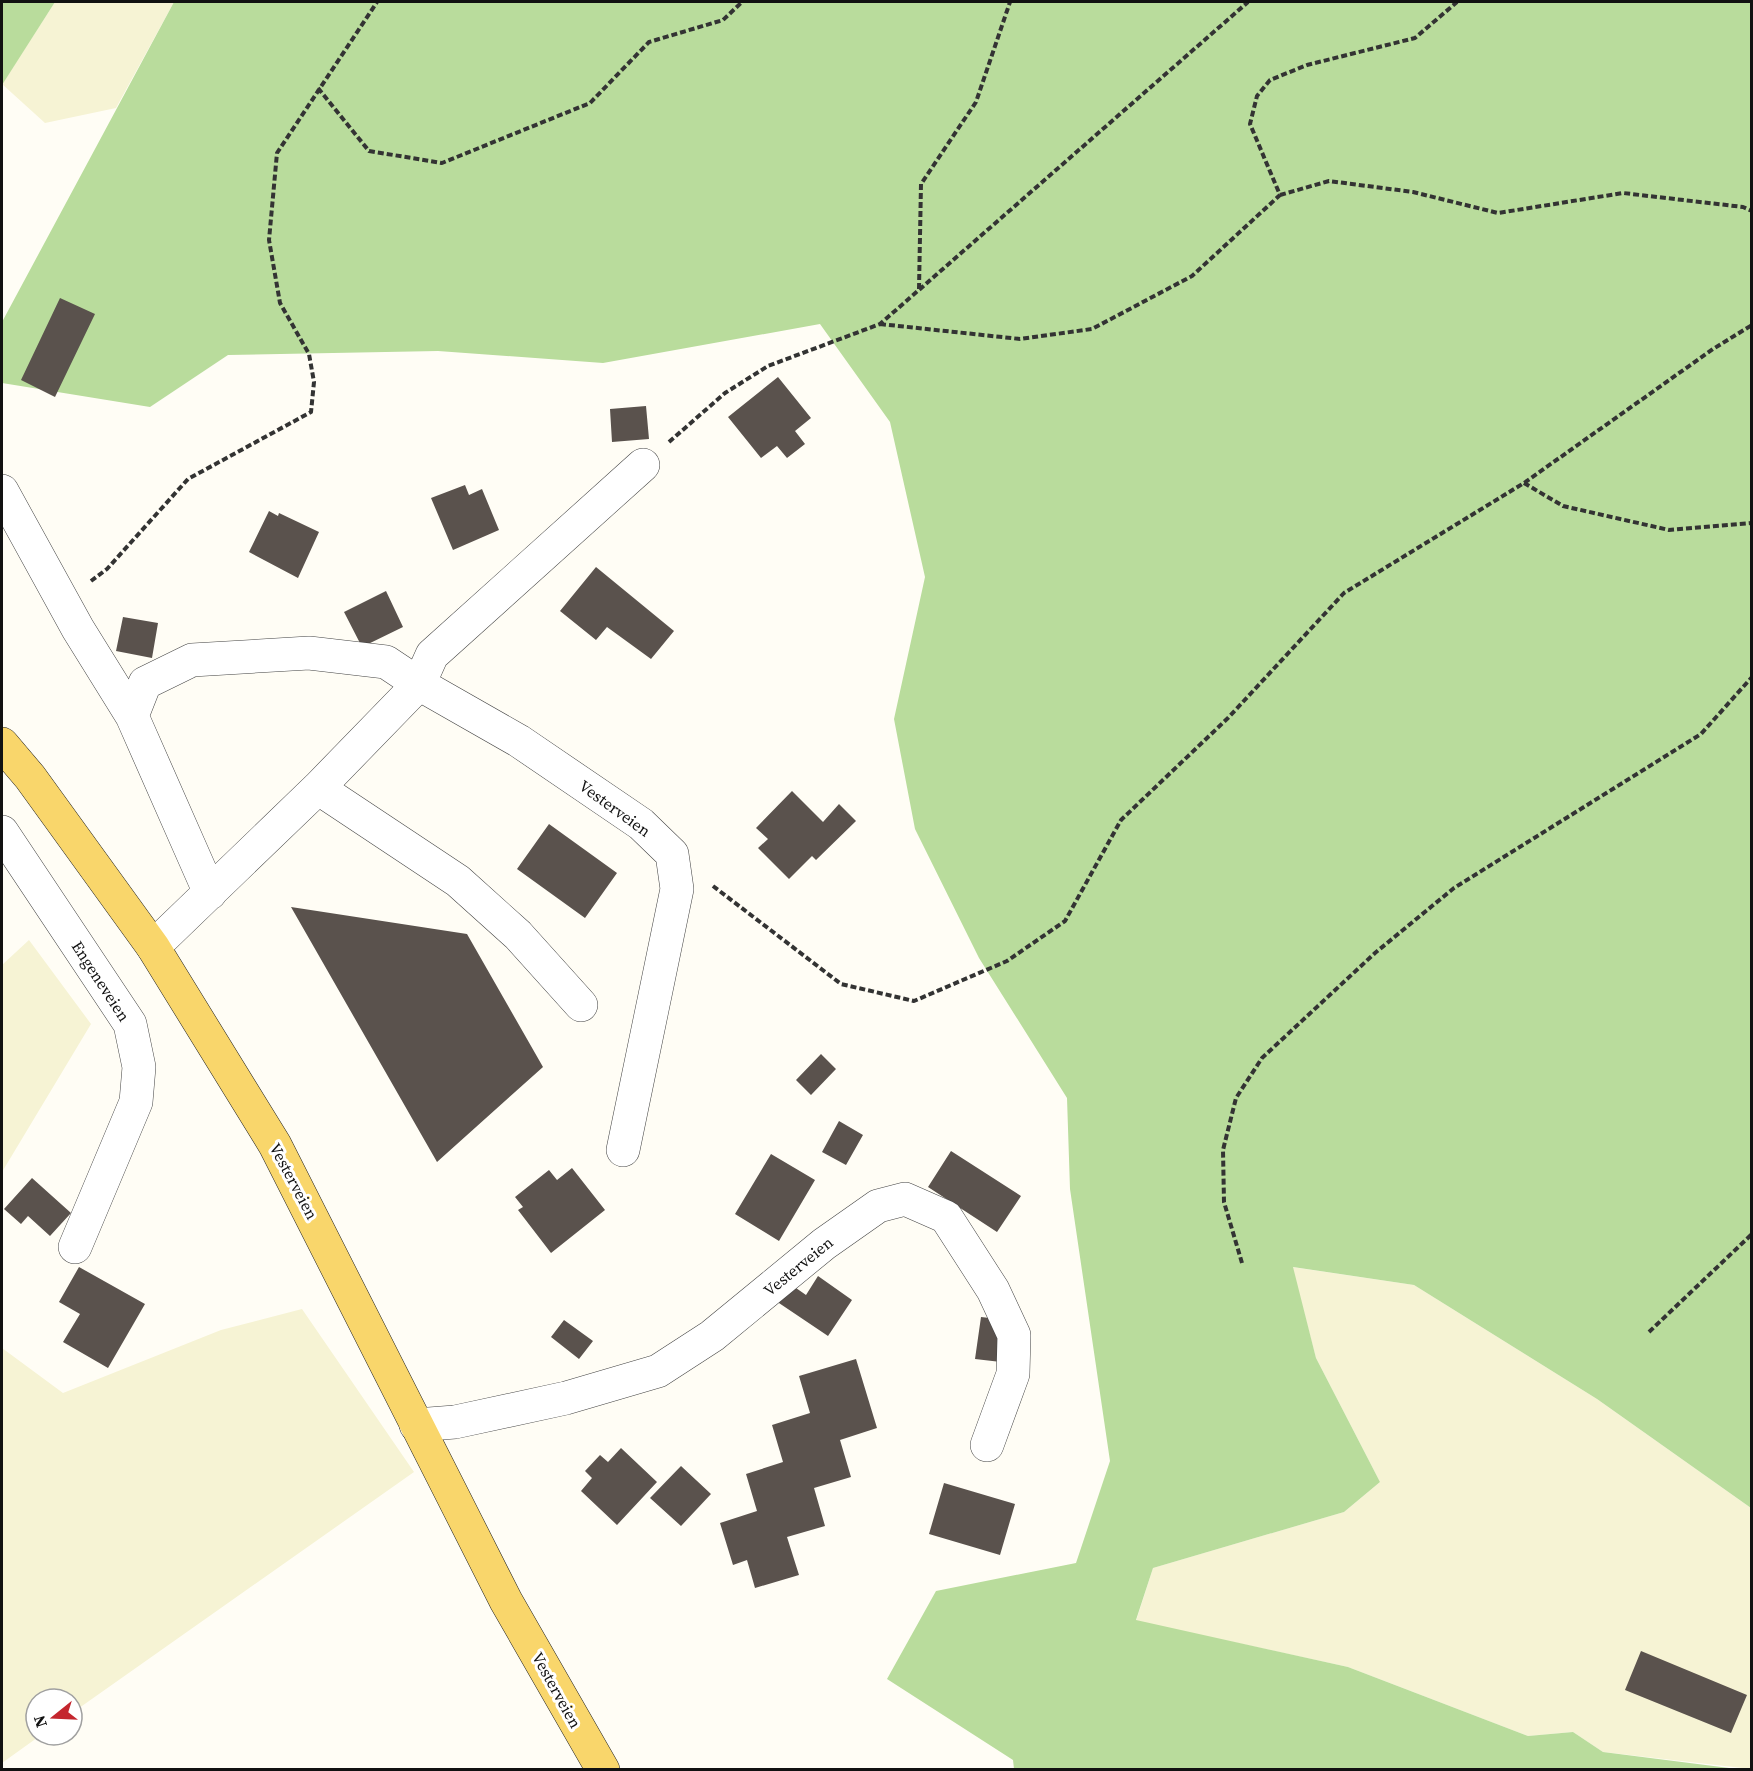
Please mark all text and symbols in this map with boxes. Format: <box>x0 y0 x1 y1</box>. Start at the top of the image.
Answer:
street label: Vesterveien <box>575 775 656 842</box>
street label: Engeneveien <box>67 936 135 1026</box>
street label: Vesterveien <box>265 1139 323 1223</box>
street label: Vesterveien <box>759 1231 838 1301</box>
street label: Vesterveien <box>527 1648 587 1732</box>
north arrow <box>24 1687 84 1747</box>
text: N <box>27 1712 52 1731</box>

